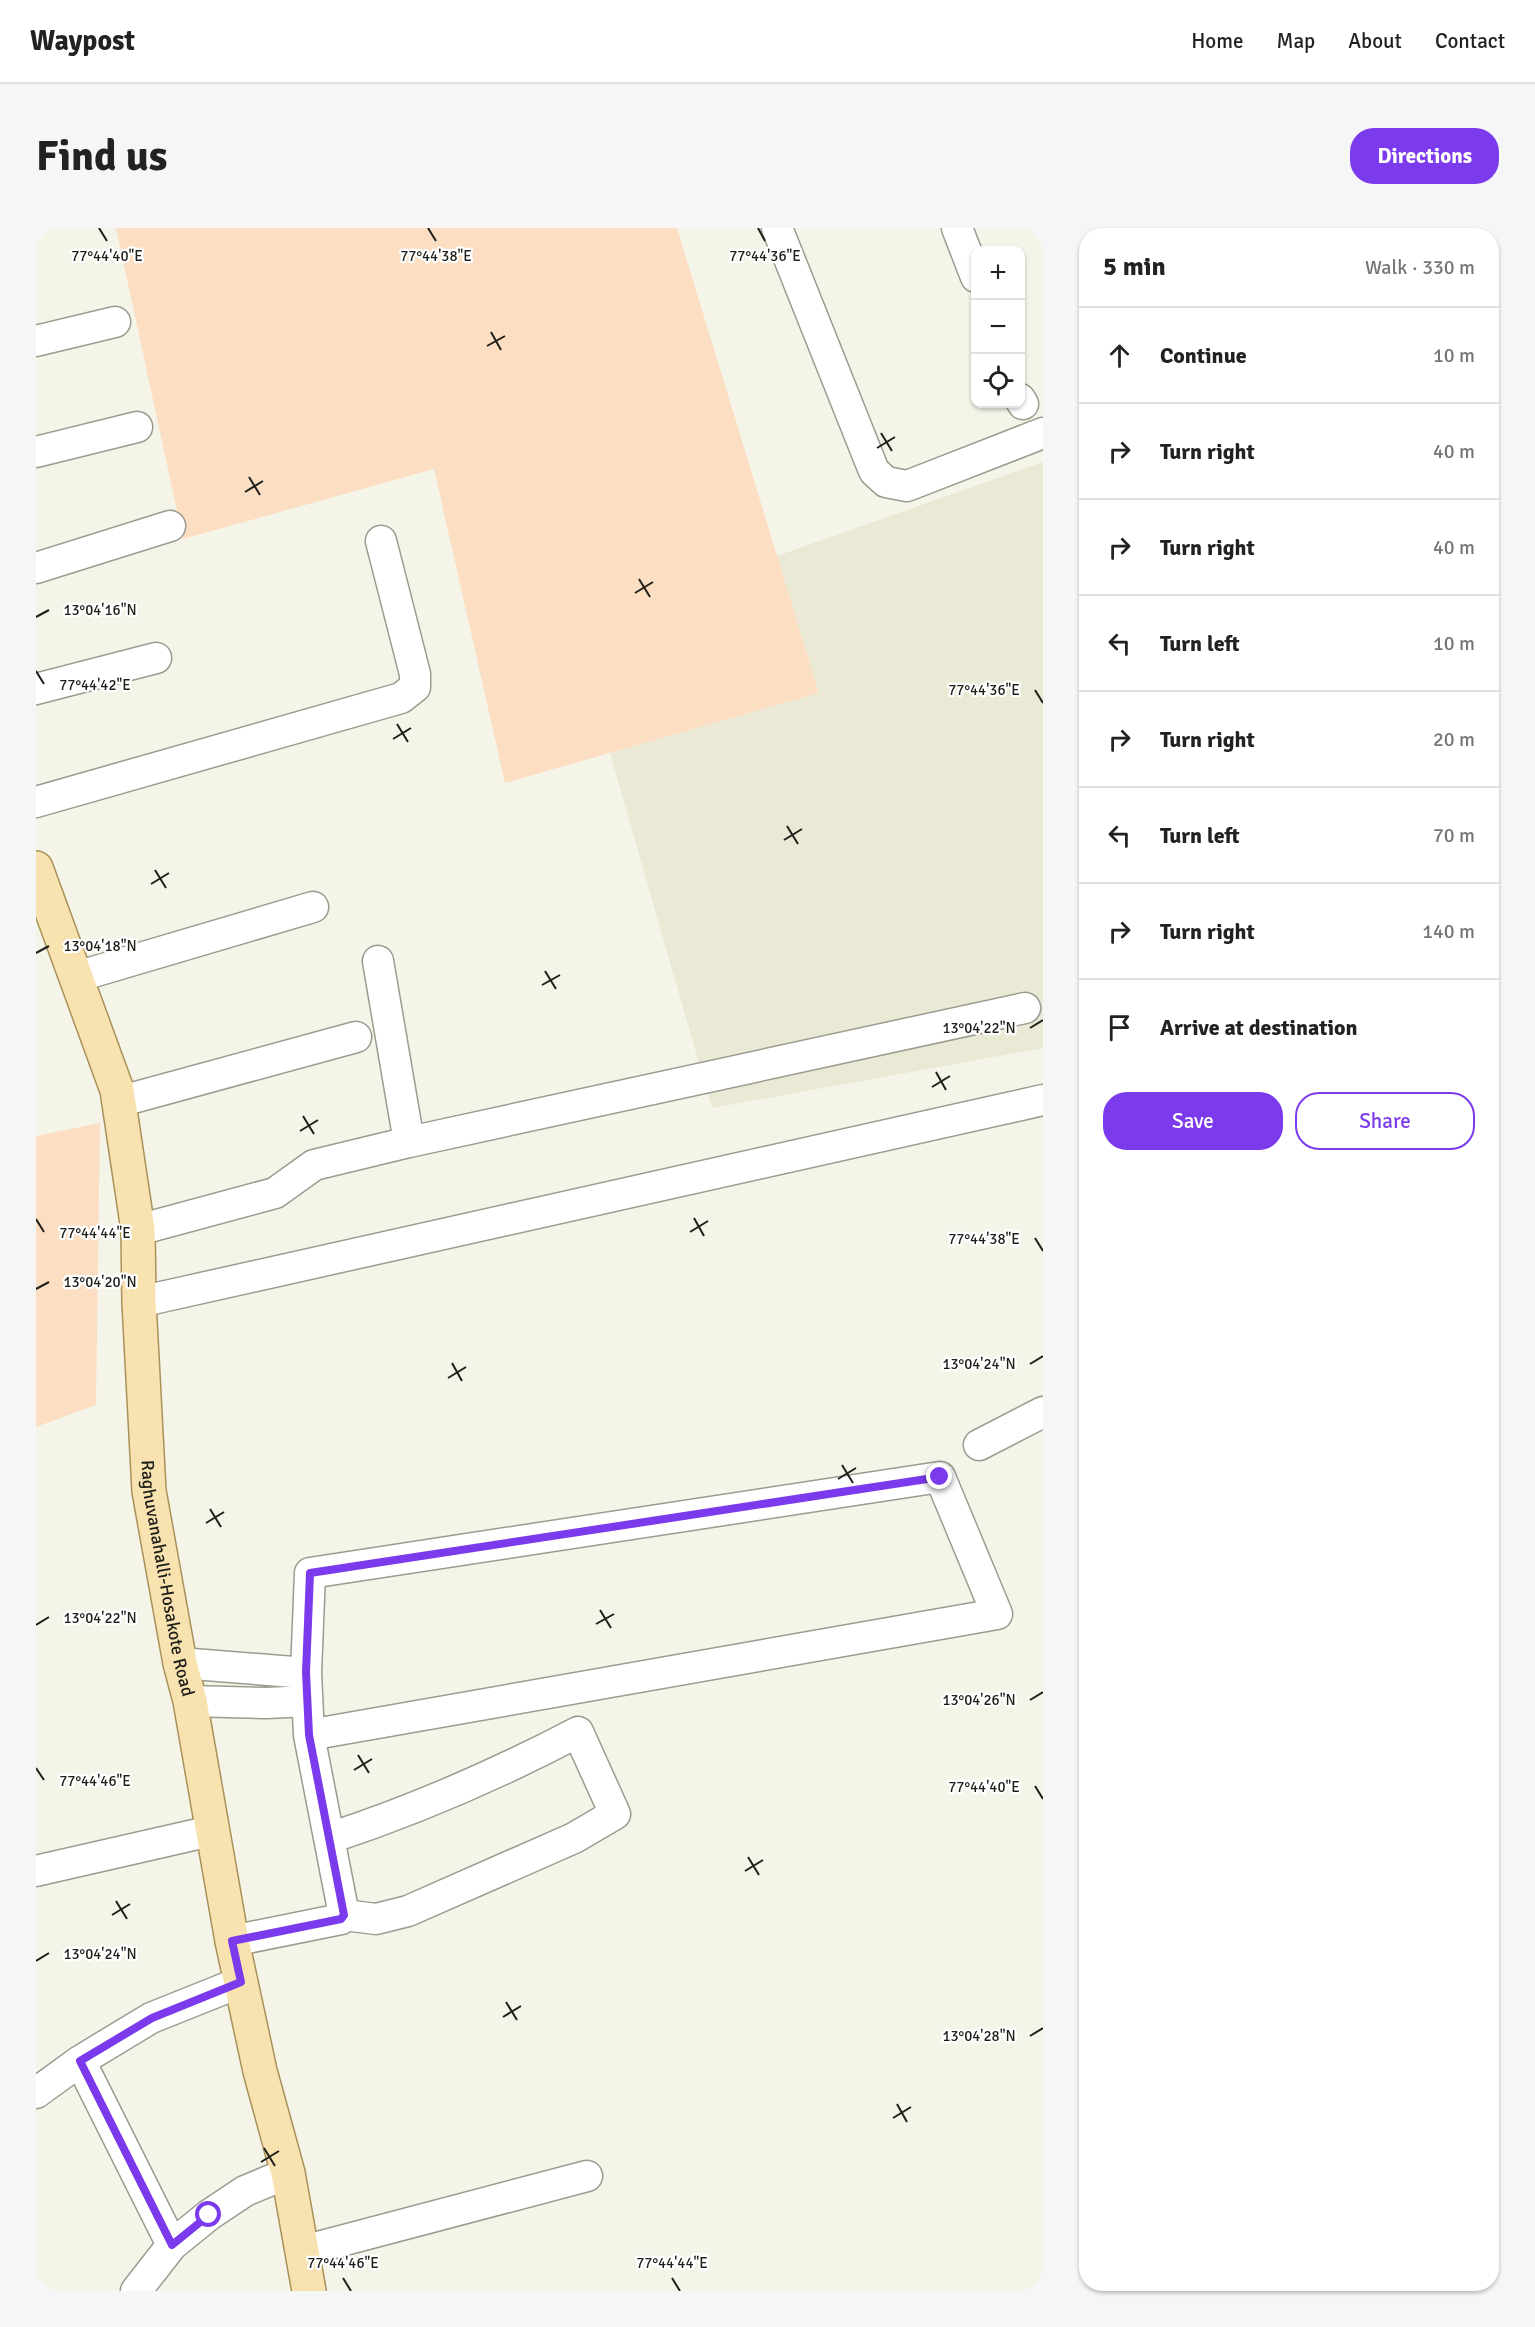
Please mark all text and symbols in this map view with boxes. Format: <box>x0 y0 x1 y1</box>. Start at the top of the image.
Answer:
text: Waypost <box>30 24 135 58</box>
text: Home <box>1191 28 1244 54</box>
text: Map <box>1277 28 1315 54</box>
text: About <box>1348 28 1402 54</box>
text: Contact <box>1435 28 1505 54</box>
button: Directions <box>1350 128 1499 184</box>
text: Find us <box>36 131 167 182</box>
map controls <box>971 246 1025 408</box>
button: + <box>971 246 1025 300</box>
text: 77°44'40"E <box>71 247 143 265</box>
text: 77°44'38"E <box>400 247 472 265</box>
text: 77°44'36"E <box>729 247 801 265</box>
text: 5 min <box>1103 251 1166 283</box>
text: Walk · 330 m <box>1365 255 1475 280</box>
button: − <box>971 300 1025 354</box>
icon: ahead <box>1103 339 1136 372</box>
text: Continue <box>1160 342 1247 369</box>
text: 10 m <box>1433 343 1475 368</box>
button: locate <box>971 354 1025 408</box>
icon: right <box>1103 435 1136 468</box>
text: Turn right <box>1160 438 1255 465</box>
text: 40 m <box>1433 439 1475 464</box>
icon: right <box>1103 531 1136 564</box>
text: Turn right <box>1160 534 1255 561</box>
text: 40 m <box>1433 535 1475 560</box>
text: 13°04'16"N <box>63 601 137 619</box>
icon: left <box>1103 627 1136 660</box>
text: Turn left <box>1160 630 1240 657</box>
text: 10 m <box>1433 631 1475 656</box>
text: 77°44'42"E <box>59 676 131 694</box>
text: 77°44'36"E <box>948 681 1020 699</box>
icon: right <box>1103 723 1136 756</box>
text: Turn right <box>1160 726 1255 753</box>
text: 20 m <box>1433 727 1475 752</box>
icon: left <box>1103 819 1136 852</box>
text: Turn left <box>1160 822 1240 849</box>
text: 70 m <box>1433 823 1475 848</box>
icon: right <box>1103 915 1136 948</box>
text: Turn right <box>1160 918 1255 945</box>
text: 140 m <box>1422 919 1475 944</box>
text: 13°04'18"N <box>63 937 137 955</box>
icon: arrive <box>1103 1011 1136 1044</box>
text: Arrive at destination <box>1160 1014 1357 1041</box>
text: 13°04'22"N <box>942 1019 1016 1037</box>
button: Save <box>1103 1092 1283 1150</box>
button: Share <box>1295 1092 1475 1150</box>
text: 77°44'44"E <box>59 1224 131 1242</box>
text: 77°44'38"E <box>948 1230 1020 1248</box>
text: 13°04'20"N <box>63 1273 137 1291</box>
text: 13°04'24"N <box>942 1355 1016 1373</box>
street label: Raghuvanahalli-Hosakote Road <box>136 1459 199 1699</box>
route end <box>926 1463 952 1489</box>
text: 13°04'22"N <box>63 1609 137 1627</box>
text: 13°04'26"N <box>942 1691 1016 1709</box>
text: 77°44'46"E <box>59 1772 131 1790</box>
text: 77°44'40"E <box>948 1778 1020 1796</box>
text: 13°04'24"N <box>63 1945 137 1963</box>
text: 13°04'28"N <box>942 2027 1016 2045</box>
route start <box>195 2201 221 2227</box>
text: 77°44'46"E <box>307 2254 379 2272</box>
text: 77°44'44"E <box>636 2254 708 2272</box>

